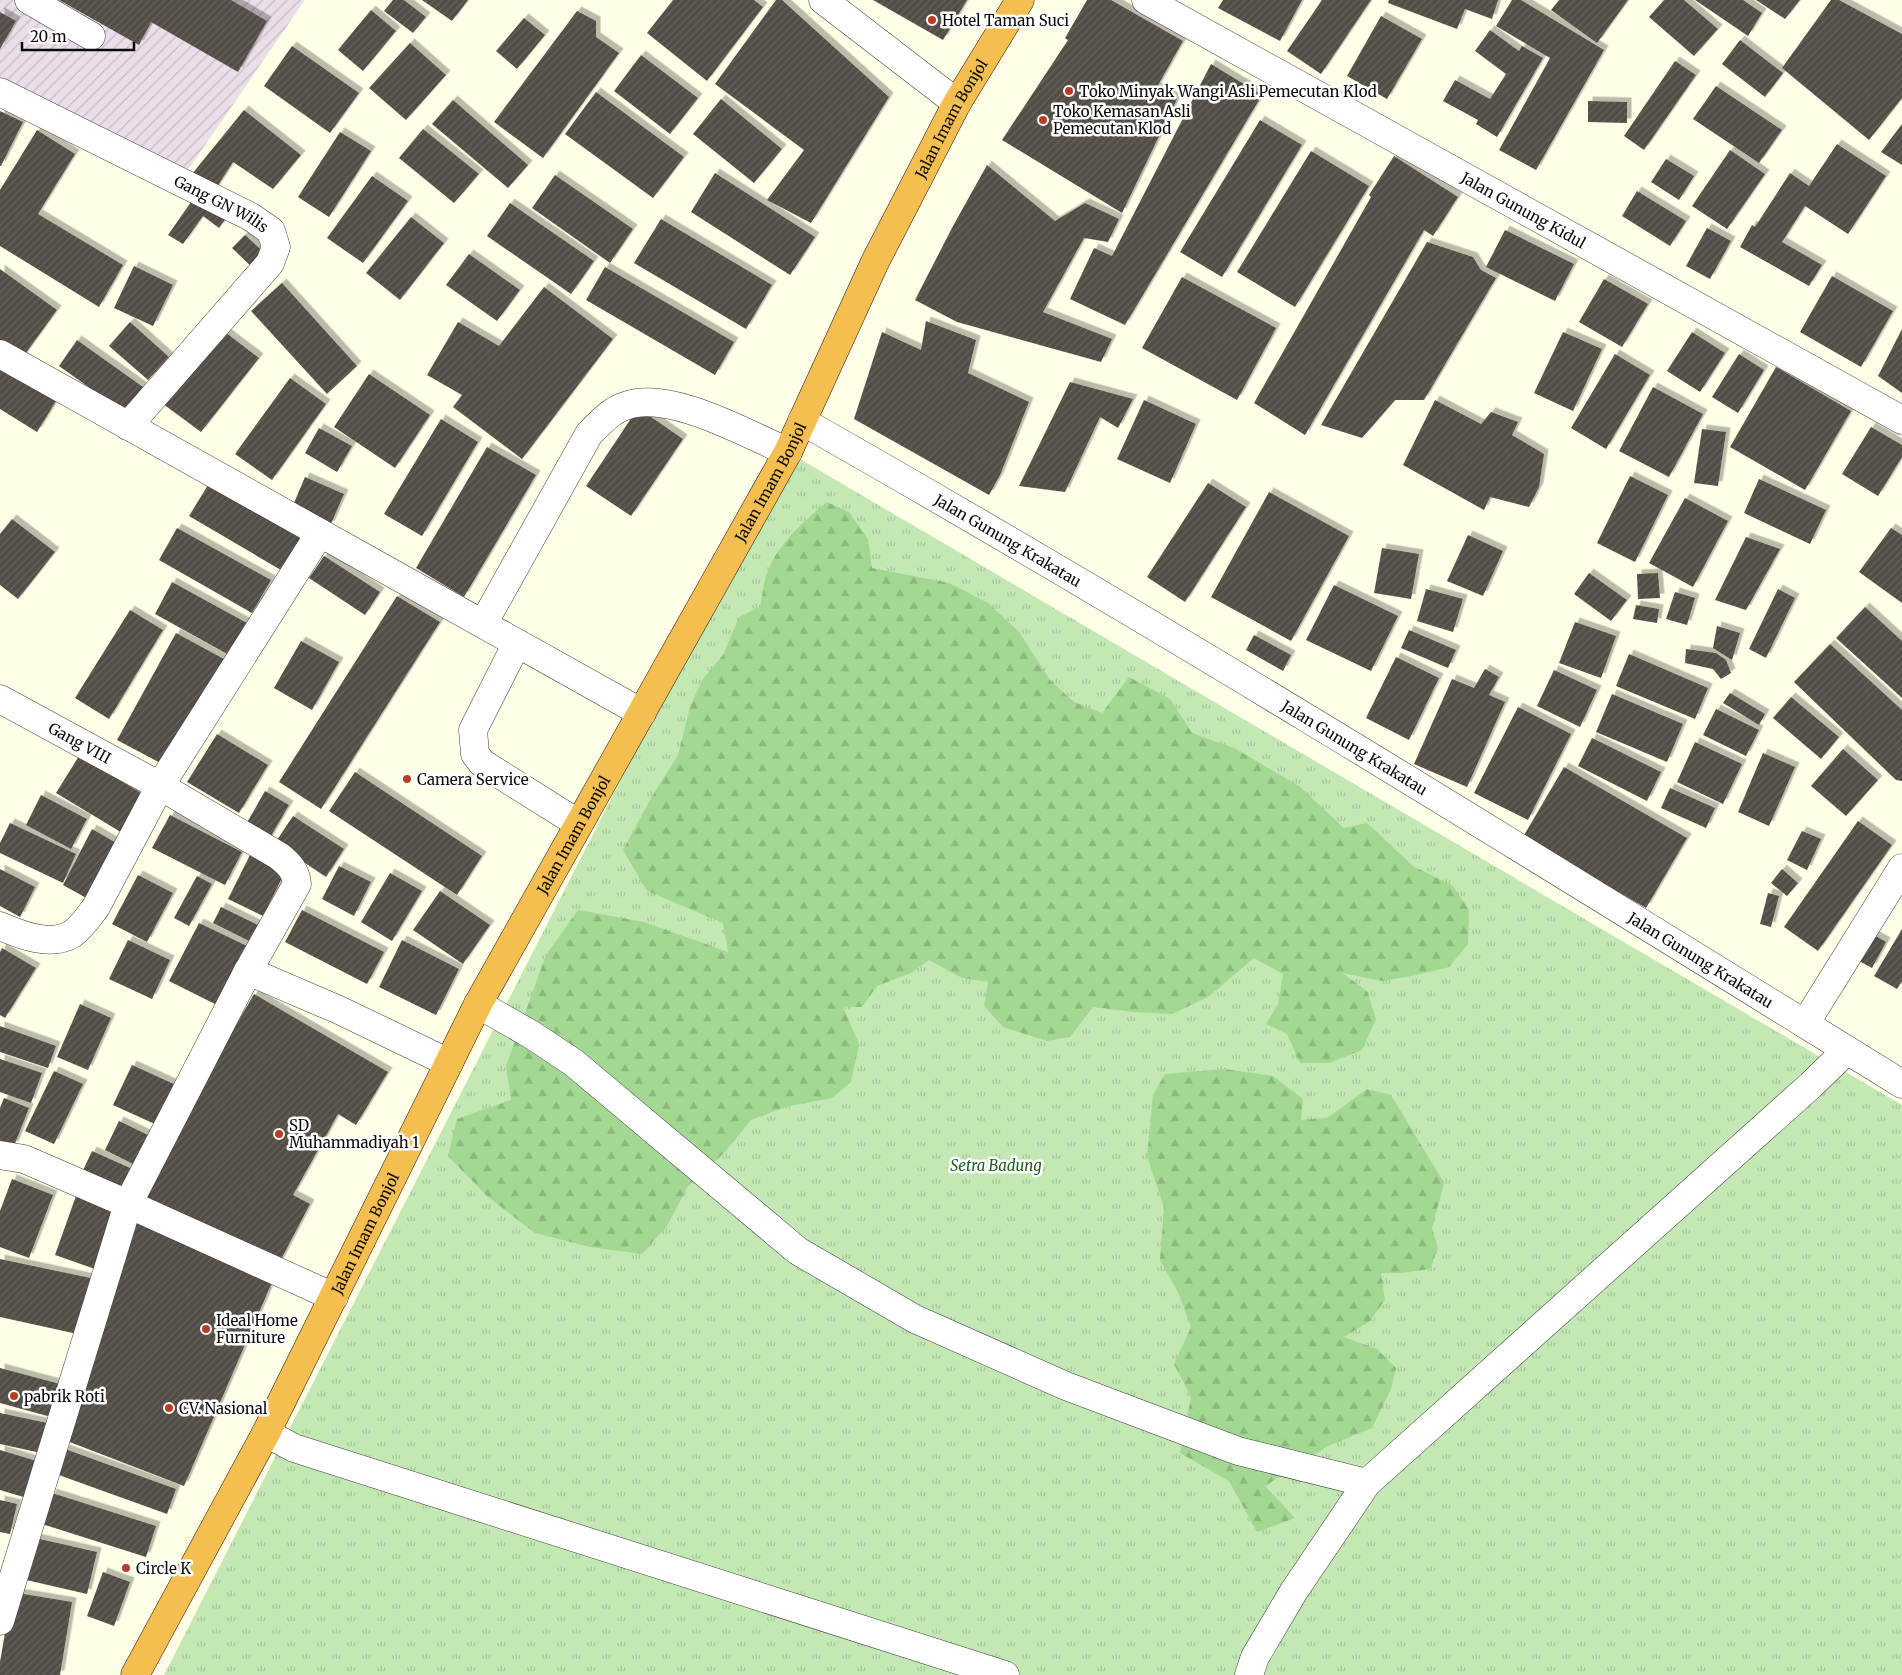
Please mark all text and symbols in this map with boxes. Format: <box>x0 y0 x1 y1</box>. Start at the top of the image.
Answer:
place label: Hotel Taman Suci <box>942 11 1069 30</box>
marker: Hotel Taman Suci <box>926 14 938 26</box>
scale bar <box>22 20 135 52</box>
text: 20 m <box>30 27 67 46</box>
street label: Jalan Imam Bonjol <box>910 55 991 182</box>
place label: Toko Minyak Wangi Asli Pemecutan Klod <box>1079 82 1377 101</box>
marker: Toko Minyak Wangi Asli Pemecutan Klod <box>1063 85 1075 97</box>
place label: Toko Kemasan Asli Pemecutan Klod <box>1053 102 1191 138</box>
marker: Toko Kemasan Asli Pemecutan Klod <box>1037 114 1049 126</box>
street label: Jalan Gunung Kidul <box>1457 167 1590 252</box>
street label: Gang GN Wilis <box>171 171 272 236</box>
street label: Jalan Imam Bonjol <box>730 419 810 546</box>
street label: Jalan Gunung Krakatau <box>930 489 1085 590</box>
street label: Jalan Gunung Krakatau <box>1278 695 1431 799</box>
street label: Gang VIII <box>45 718 115 767</box>
place label: Camera Service <box>417 770 529 789</box>
street label: Jalan Imam Bonjol <box>532 772 614 898</box>
marker: Camera Service <box>401 773 413 785</box>
street label: Jalan Gunung Krakatau <box>1624 907 1777 1012</box>
place label: SD Muhammadiyah 1 <box>289 1116 419 1152</box>
marker: SD Muhammadiyah 1 <box>273 1128 285 1140</box>
park label: Setra Badung <box>950 1156 1042 1175</box>
street label: Jalan Imam Bonjol <box>326 1169 403 1298</box>
place label: Ideal Home Furniture <box>216 1311 298 1347</box>
marker: Ideal Home Furniture <box>200 1323 212 1335</box>
place label: pabrik Roti <box>24 1387 105 1406</box>
marker: pabrik Roti <box>8 1390 20 1402</box>
place label: CV. Nasional <box>179 1399 268 1418</box>
marker: CV. Nasional <box>163 1402 175 1414</box>
place label: Circle K <box>136 1559 191 1578</box>
marker: Circle K <box>120 1562 132 1574</box>

